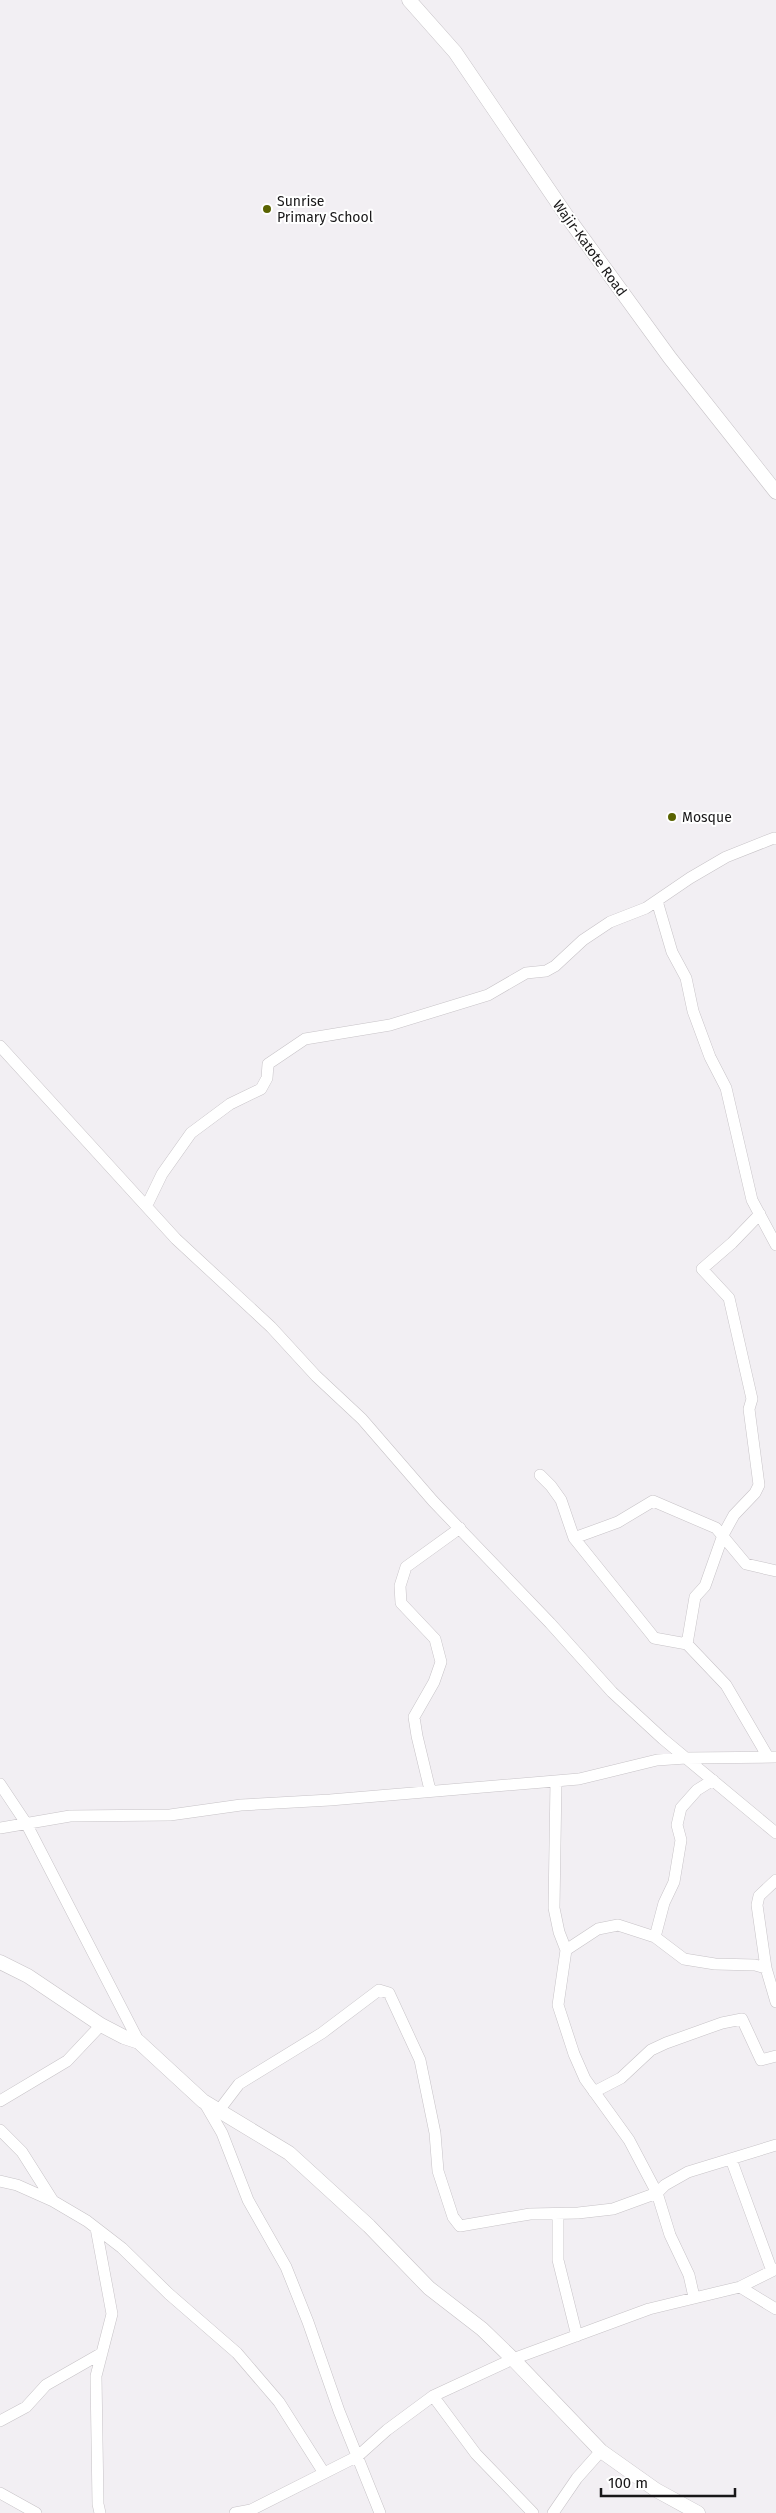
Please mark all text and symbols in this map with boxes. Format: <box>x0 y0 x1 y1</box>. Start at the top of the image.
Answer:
place label: Sunrise Primary School <box>277 193 373 226</box>
street label: Wajir-Katote Road <box>549 197 630 300</box>
marker: Sunrise Primary School <box>261 203 273 215</box>
place label: Mosque <box>682 809 732 826</box>
marker: Mosque <box>666 811 678 823</box>
scale bar <box>601 2466 735 2498</box>
text: 100 m <box>608 2474 648 2492</box>

